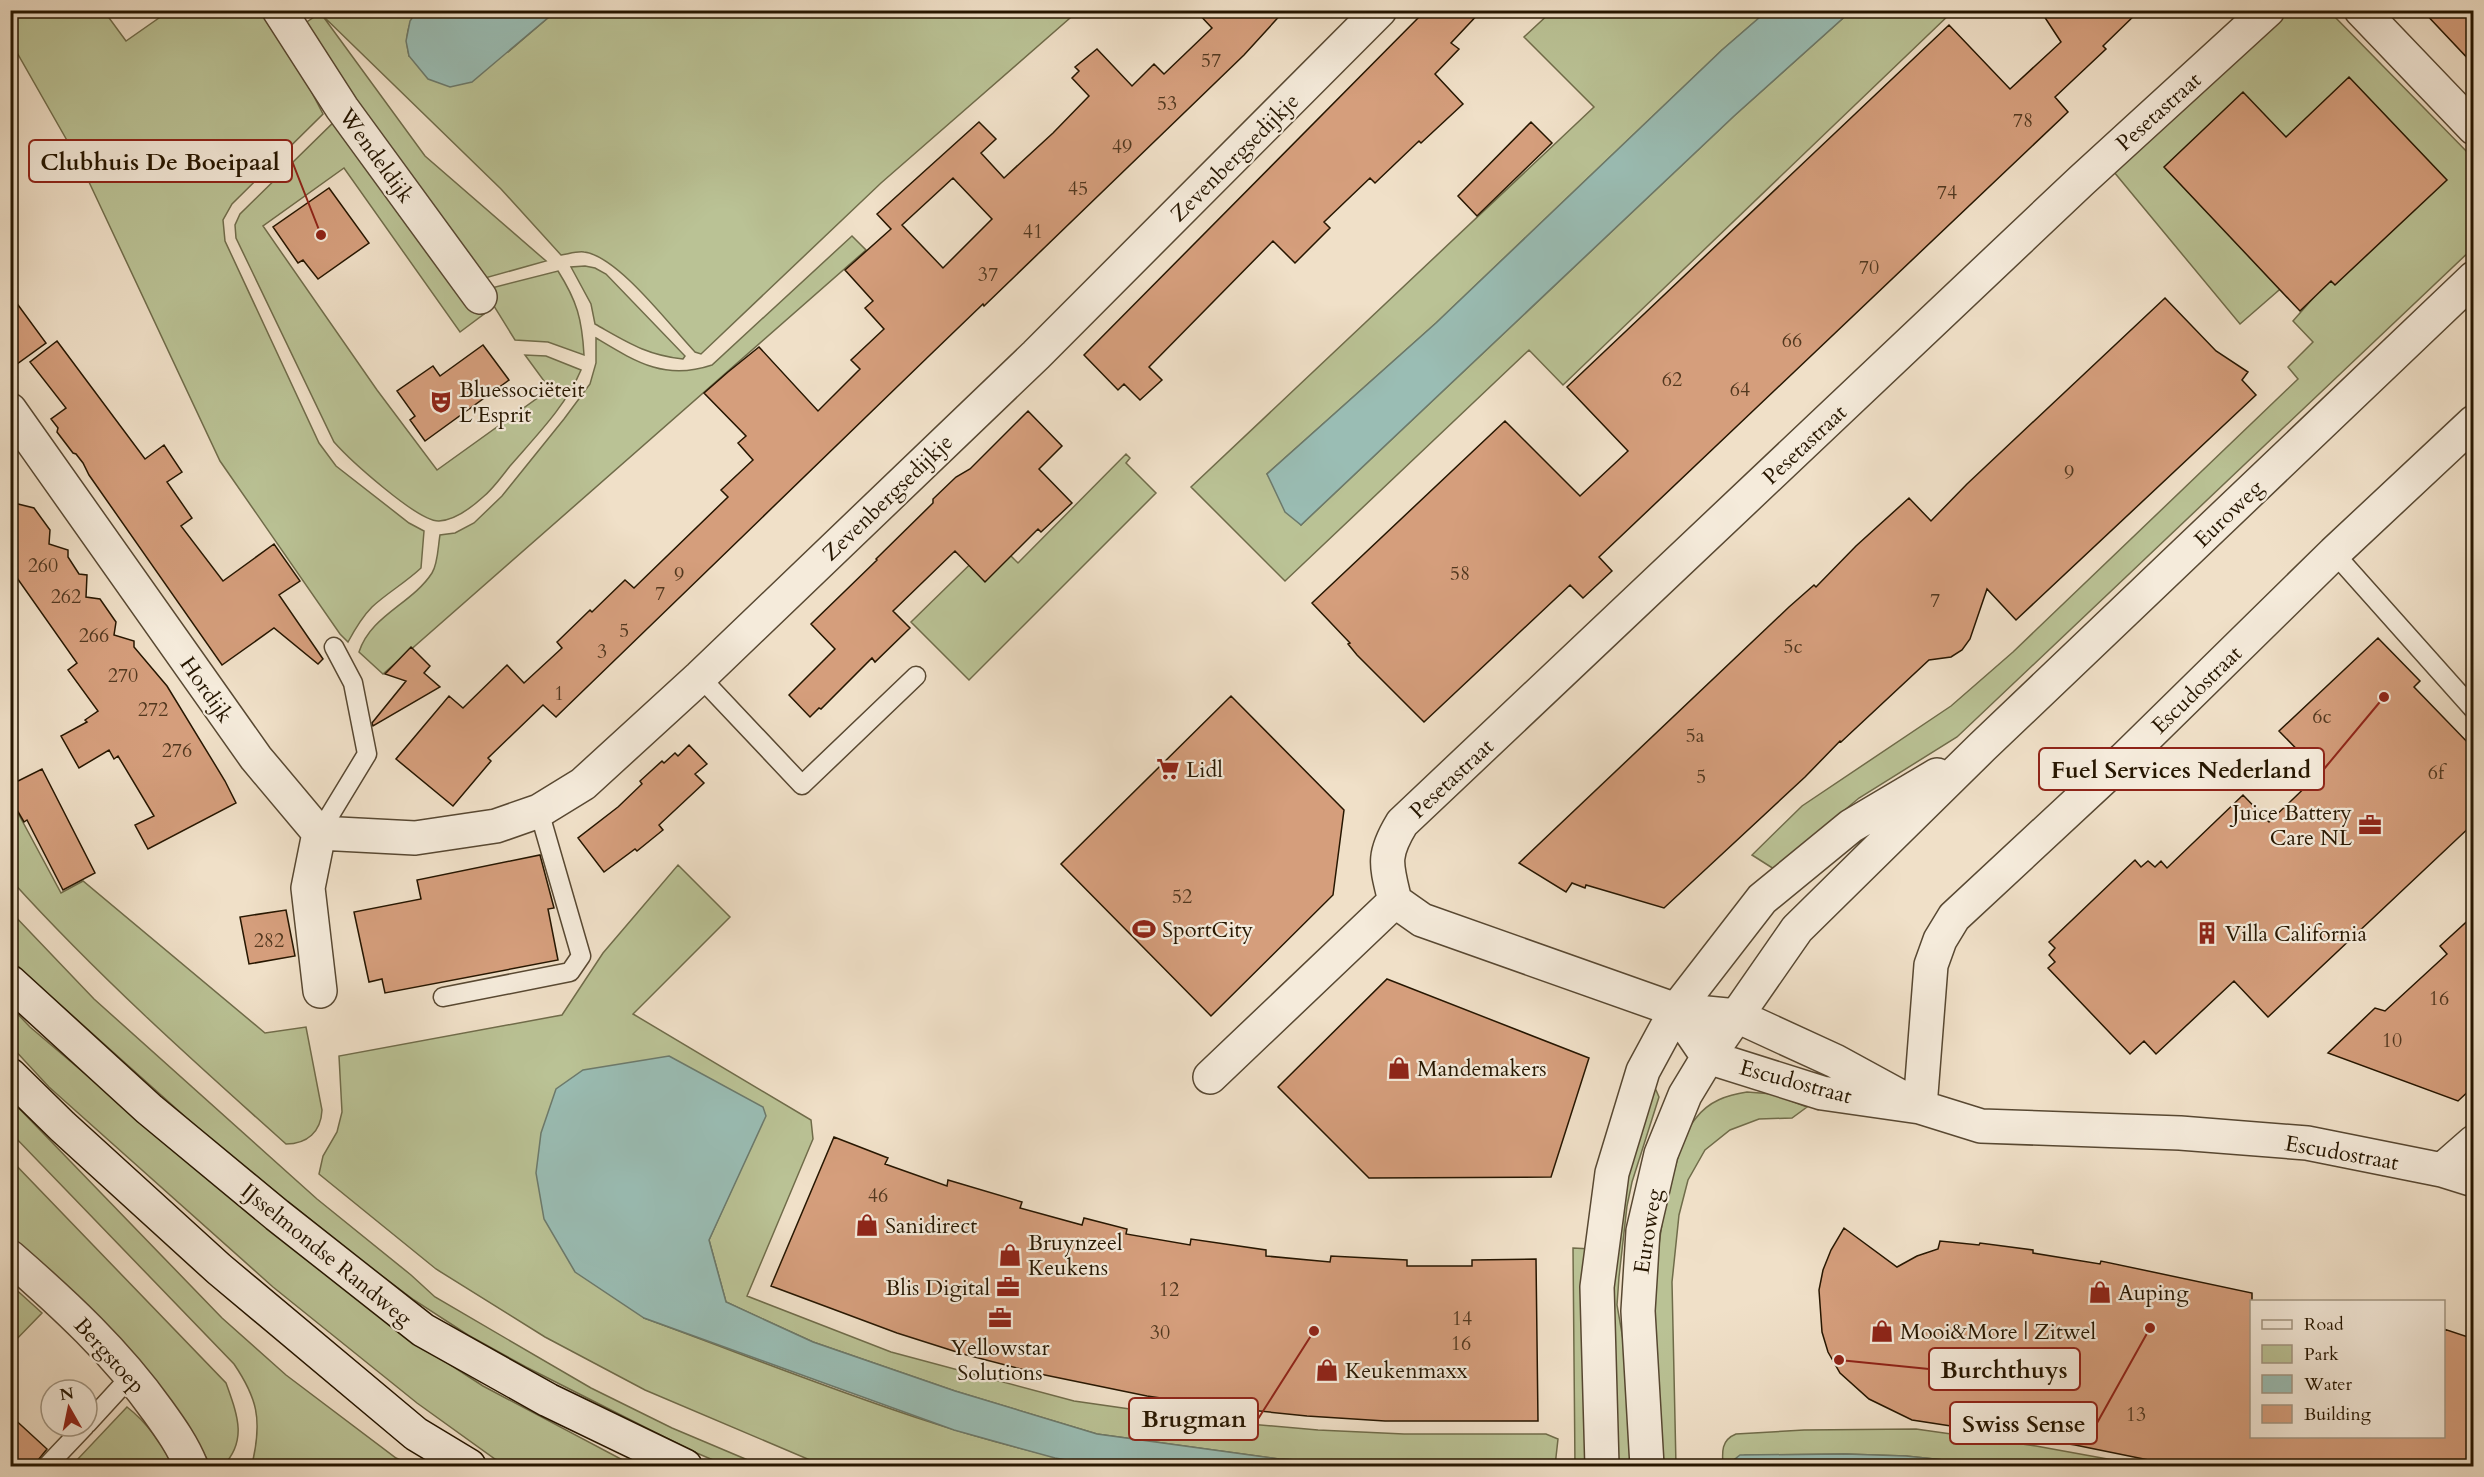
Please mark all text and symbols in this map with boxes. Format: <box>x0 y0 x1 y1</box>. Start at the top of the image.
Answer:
house number: 57 <box>1201 47 1221 74</box>
street label: Pesetastraat <box>2110 65 2208 158</box>
street label: Zevenbergsedijkje <box>1164 87 1306 229</box>
house number: 53 <box>1157 90 1177 117</box>
street label: Wendeldijk <box>331 101 421 209</box>
house number: 78 <box>2013 107 2033 134</box>
house number: 49 <box>1112 133 1132 160</box>
callout: Clubhuis De Boeipaal <box>29 140 292 182</box>
text: Clubhuis De Boeipaal <box>40 146 280 179</box>
house number: 45 <box>1068 175 1088 202</box>
house number: 74 <box>1937 179 1957 206</box>
house number: 41 <box>1023 218 1043 245</box>
house number: 70 <box>1859 254 1879 281</box>
house number: 37 <box>978 261 998 288</box>
house number: 66 <box>1782 327 1802 354</box>
house number: 62 <box>1662 366 1682 393</box>
place label: Bluessociëteit L'Esprit <box>459 375 585 430</box>
house number: 64 <box>1730 376 1750 403</box>
theatre icon: Bluessociëteit L'Esprit <box>428 389 454 415</box>
street label: Pesetastraat <box>1756 398 1853 492</box>
street label: Zevenbergsedijkje <box>816 428 960 568</box>
house number: 9 <box>2064 459 2074 486</box>
street label: Euroweg <box>2188 473 2270 554</box>
house number: 260 <box>28 552 58 579</box>
house number: 58 <box>1450 560 1470 587</box>
house number: 9 <box>674 561 684 588</box>
house number: 7 <box>655 580 665 607</box>
house number: 262 <box>51 583 81 610</box>
house number: 7 <box>1930 587 1940 614</box>
house number: 5 <box>619 617 629 644</box>
house number: 266 <box>79 622 109 649</box>
house number: 5c <box>1783 633 1803 660</box>
house number: 3 <box>597 638 607 665</box>
street label: Escudostraat <box>2145 639 2248 740</box>
street label: Hordijk <box>173 651 240 729</box>
house number: 270 <box>108 662 138 689</box>
house number: 1 <box>554 680 564 707</box>
house number: 272 <box>138 696 168 723</box>
house number: 6c <box>2312 703 2332 730</box>
house number: 5a <box>1686 722 1705 749</box>
street label: Pesetastraat <box>1403 732 1500 826</box>
house number: 276 <box>162 737 192 764</box>
callout: Fuel Services Nederland <box>2039 748 2324 790</box>
text: Fuel Services Nederland <box>2051 754 2312 787</box>
place label: Lidl <box>1186 755 1223 785</box>
supermarket icon: Lidl <box>1155 756 1181 782</box>
house number: 6f <box>2428 759 2447 786</box>
house number: 5 <box>1696 763 1706 790</box>
place label: Juice Battery Care NL <box>2229 798 2353 853</box>
office icon: Juice Battery Care NL <box>2357 812 2383 838</box>
house number: 52 <box>1172 883 1192 910</box>
place label: SportCity <box>1162 915 1254 945</box>
sports icon: SportCity <box>1131 916 1157 942</box>
place label: Villa California <box>2225 919 2367 949</box>
building icon: Villa California <box>2194 920 2220 946</box>
house number: 282 <box>254 927 284 954</box>
house number: 16 <box>2429 985 2449 1012</box>
house number: 10 <box>2382 1027 2402 1054</box>
street label: Escudostraat <box>1736 1053 1855 1111</box>
place label: Mandemakers <box>1417 1054 1547 1084</box>
shop icon: Mandemakers <box>1386 1055 1412 1081</box>
street label: Escudostraat <box>2283 1128 2401 1178</box>
street label: IJsselmondse Randweg <box>234 1176 419 1334</box>
house number: 46 <box>868 1182 888 1209</box>
street label: Euroweg <box>1626 1186 1670 1276</box>
place label: Sanidirect <box>885 1211 977 1241</box>
shop icon: Sanidirect <box>854 1212 880 1238</box>
place label: Bruynzeel Keukens <box>1028 1228 1123 1283</box>
shop icon: Bruynzeel Keukens <box>997 1242 1023 1268</box>
place label: Blis Digital <box>885 1273 990 1303</box>
office icon: Blis Digital <box>995 1274 1021 1300</box>
house number: 12 <box>1159 1276 1179 1303</box>
place label: Auping <box>2118 1278 2189 1308</box>
shop icon: Auping <box>2087 1279 2113 1305</box>
legend <box>2250 1300 2445 1438</box>
office icon: Yellowstar Solutions <box>987 1305 1013 1331</box>
house number: 14 <box>1452 1305 1472 1332</box>
street label: Bergstoep <box>67 1311 152 1400</box>
text: Road <box>2304 1312 2344 1337</box>
place label: Mooi&More | Zitwel <box>1900 1317 2097 1347</box>
shop icon: Mooi&More | Zitwel <box>1869 1318 1895 1344</box>
house number: 30 <box>1150 1319 1170 1346</box>
house number: 16 <box>1451 1330 1471 1357</box>
place label: Yellowstar Solutions <box>951 1333 1050 1388</box>
text: Park <box>2304 1342 2339 1367</box>
callout: Burchthuys <box>1929 1348 2080 1390</box>
text: Burchthuys <box>1940 1354 2068 1387</box>
place label: Keukenmaxx <box>1345 1356 1468 1386</box>
shop icon: Keukenmaxx <box>1314 1357 1340 1383</box>
text: Water <box>2303 1372 2353 1397</box>
north arrow <box>39 1378 99 1438</box>
text: N <box>58 1382 75 1406</box>
callout: Brugman <box>1129 1398 1258 1440</box>
house number: 13 <box>2126 1401 2146 1428</box>
callout: Swiss Sense <box>1950 1402 2097 1444</box>
text: Building <box>2304 1402 2372 1427</box>
text: Brugman <box>1142 1403 1247 1436</box>
text: Swiss Sense <box>1962 1408 2086 1441</box>

